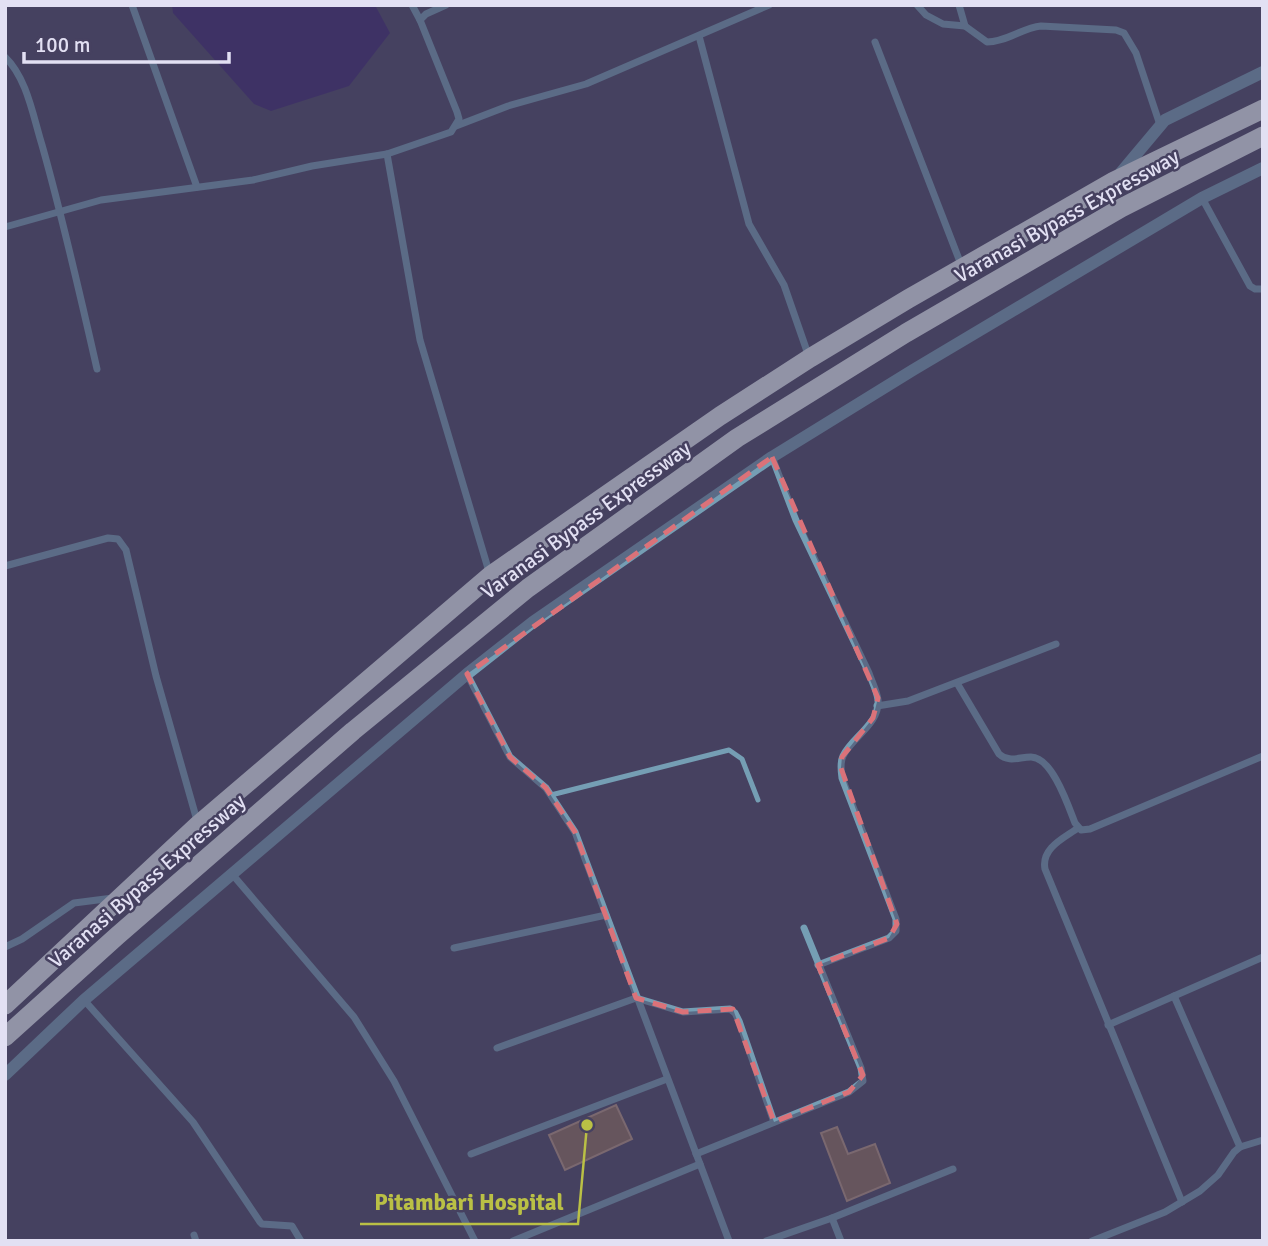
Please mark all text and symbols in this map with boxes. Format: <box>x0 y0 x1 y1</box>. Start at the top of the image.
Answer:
scale bar <box>24 21 229 65</box>
text: 100 m <box>35 32 90 58</box>
street label: Varanasi Bypass Expressway <box>950 143 1184 289</box>
street label: Varanasi Bypass Expressway <box>476 435 696 605</box>
street label: Varanasi Bypass Expressway <box>43 788 251 974</box>
callout: Pitambari Hospital <box>360 1180 578 1224</box>
text: Pitambari Hospital <box>374 1188 564 1217</box>

